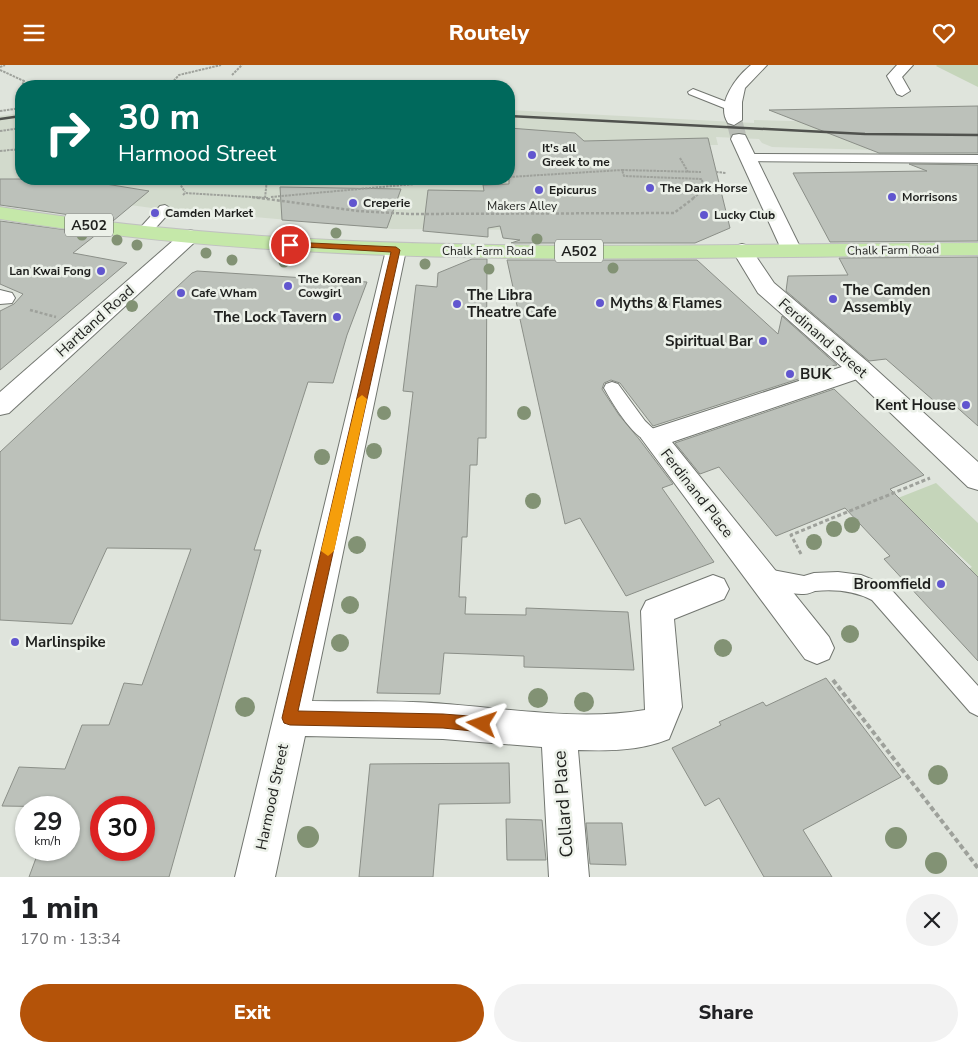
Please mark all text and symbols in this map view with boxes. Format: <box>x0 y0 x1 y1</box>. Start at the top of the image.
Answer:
text: Routely <box>449 18 529 48</box>
icon: menu <box>20 19 48 47</box>
icon: heart <box>930 19 958 47</box>
text: 30 m <box>118 94 200 141</box>
icon: right <box>35 100 100 165</box>
text: Harmood Street <box>118 139 276 169</box>
place label: It's all Greek to me <box>542 140 610 170</box>
marker: It's all Greek to me <box>526 149 538 161</box>
place label: The Dark Horse <box>660 180 748 196</box>
place label: Epicurus <box>549 182 597 198</box>
marker: The Dark Horse <box>644 182 656 194</box>
marker: Epicurus <box>533 184 545 196</box>
place label: Morrisons <box>902 189 958 205</box>
marker: Morrisons <box>886 191 898 203</box>
place label: Creperie <box>363 195 411 211</box>
marker: Creperie <box>347 197 359 209</box>
street label: Makers Alley <box>487 198 558 214</box>
place label: Camden Market <box>165 205 253 221</box>
marker: Camden Market <box>149 207 161 219</box>
place label: Lucky Club <box>714 207 775 223</box>
marker: Lucky Club <box>698 209 710 221</box>
road number: A502 <box>65 213 113 237</box>
pin <box>269 224 311 266</box>
icon: arrive <box>276 231 304 259</box>
road number: A502 <box>555 240 603 263</box>
street label: Chalk Farm Road <box>847 241 939 259</box>
street label: Chalk Farm Road <box>442 243 534 259</box>
place label: Lan Kwai Fong <box>9 263 91 279</box>
marker: Lan Kwai Fong <box>95 265 107 277</box>
place label: The Korean Cowgirl <box>298 271 362 301</box>
marker: The Korean Cowgirl <box>282 280 294 292</box>
place label: The Camden Assembly <box>843 280 930 317</box>
street label: Hartland Road <box>52 281 138 361</box>
place label: Cafe Wham <box>191 285 257 301</box>
place label: The Libra Theatre Cafe <box>467 285 557 322</box>
marker: Cafe Wham <box>175 287 187 299</box>
place label: Myths & Flames <box>610 293 722 313</box>
marker: The Camden Assembly <box>827 293 839 305</box>
street label: Ferdinand Street <box>774 294 872 383</box>
marker: Myths & Flames <box>594 297 606 309</box>
marker: The Libra Theatre Cafe <box>451 298 463 310</box>
place label: The Lock Tavern <box>214 307 327 327</box>
marker: The Lock Tavern <box>331 311 343 323</box>
place label: Spiritual Bar <box>665 331 753 351</box>
marker: Spiritual Bar <box>757 335 769 347</box>
place label: BUK <box>800 364 832 384</box>
marker: BUK <box>784 368 796 380</box>
place label: Kent House <box>875 395 956 415</box>
marker: Kent House <box>960 399 972 411</box>
street label: Ferdinand Place <box>656 444 738 542</box>
place label: Broomfield <box>853 574 931 594</box>
marker: Broomfield <box>935 578 947 590</box>
place label: Marlinspike <box>25 632 106 652</box>
marker: Marlinspike <box>9 636 21 648</box>
position arrow <box>455 697 507 749</box>
street label: Harmood Street <box>251 741 293 852</box>
street label: Collard Place <box>547 750 579 858</box>
speed limit sign: 30 <box>90 796 155 861</box>
text: 29 <box>32 805 63 839</box>
text: km/h <box>34 833 61 849</box>
text: 1 min <box>20 888 99 929</box>
button: close <box>906 894 958 946</box>
text: 170 m · 13:34 <box>20 928 121 950</box>
button: Exit <box>20 984 484 1042</box>
button: Share <box>494 984 958 1042</box>

